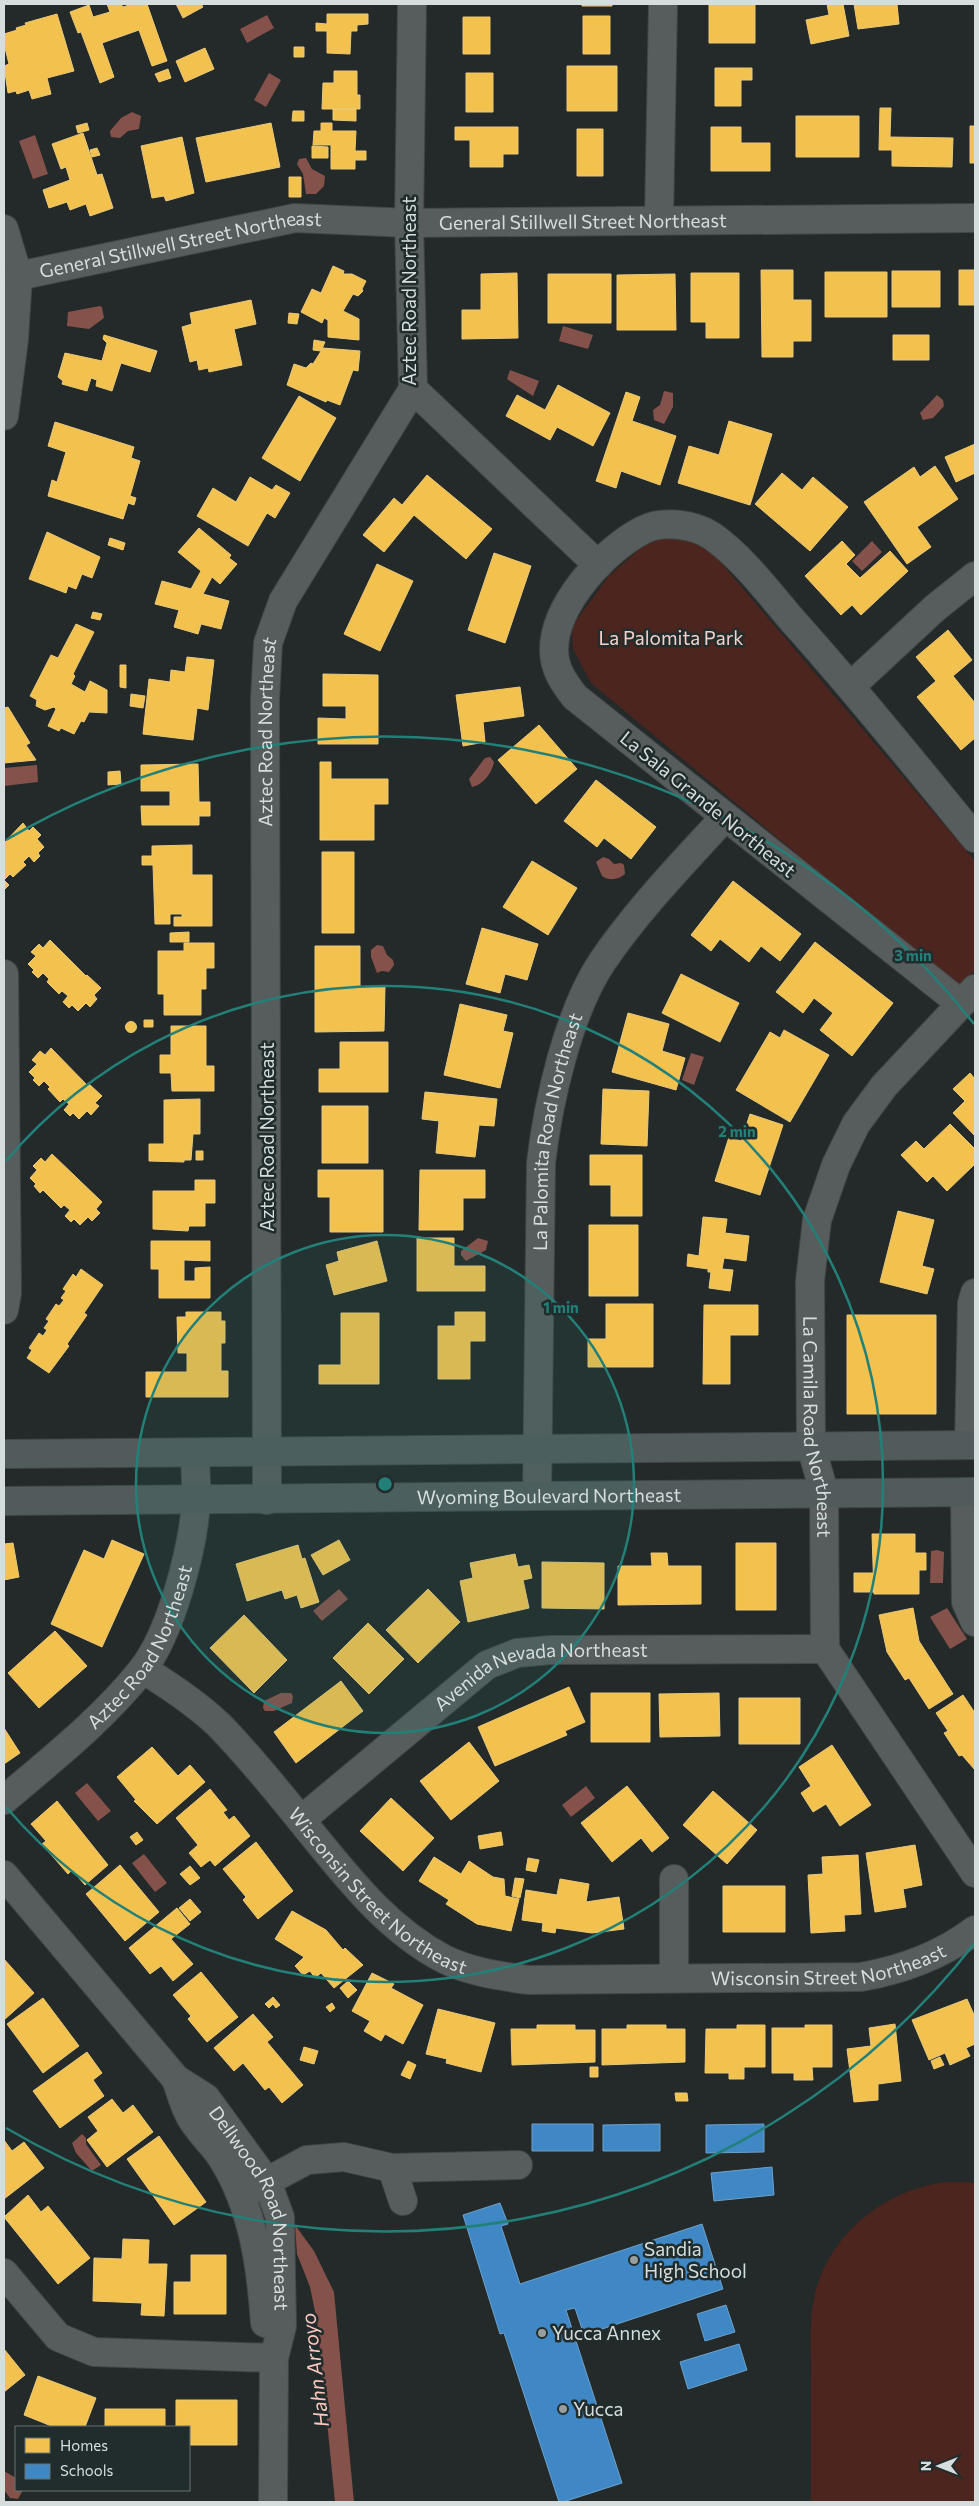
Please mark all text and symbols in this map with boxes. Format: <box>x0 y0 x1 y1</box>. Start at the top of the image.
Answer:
street label: Aztec Road Northeast <box>397 196 420 386</box>
street label: General Stillwell Street Northeast <box>37 206 323 282</box>
street label: General Stillwell Street Northeast <box>439 208 727 234</box>
park label: La Palomita Park <box>598 626 744 649</box>
street label: Aztec Road Northeast <box>253 633 280 827</box>
street label: La Sala Grande Northeast <box>616 726 801 882</box>
text: 3 min <box>894 946 932 964</box>
street label: La Palomita Road Northeast <box>528 1009 587 1251</box>
street label: Aztec Road Northeast <box>255 1042 278 1232</box>
text: 2 min <box>718 1122 756 1140</box>
text: 1 min <box>543 1298 579 1316</box>
street label: La Camila Road Northeast <box>799 1316 836 1538</box>
centre of rings <box>376 1475 394 1493</box>
street label: Wyoming Boulevard Northeast <box>417 1483 682 1508</box>
street label: Aztec Road Northeast <box>82 1562 196 1733</box>
street label: Avenida Nevada Northeast <box>429 1638 648 1715</box>
street label: Wisconsin Street Northeast <box>284 1802 470 1978</box>
street label: Wisconsin Street Northeast <box>711 1939 950 1989</box>
street label: Dellwood Road Northeast <box>204 2101 294 2311</box>
place label: Sandia High School <box>644 2237 747 2282</box>
marker: Sandia High School <box>628 2254 640 2266</box>
water label: Hahn Arroyo <box>295 2312 333 2429</box>
place label: Yucca Annex <box>552 2321 661 2344</box>
marker: Yucca Annex <box>536 2327 548 2339</box>
place label: Yucca <box>573 2397 624 2420</box>
marker: Yucca <box>557 2403 569 2415</box>
legend <box>15 2426 190 2491</box>
text: Homes <box>60 2436 108 2454</box>
north arrow <box>914 2441 964 2491</box>
text: Schools <box>60 2461 114 2479</box>
text: N <box>917 2461 934 2471</box>

